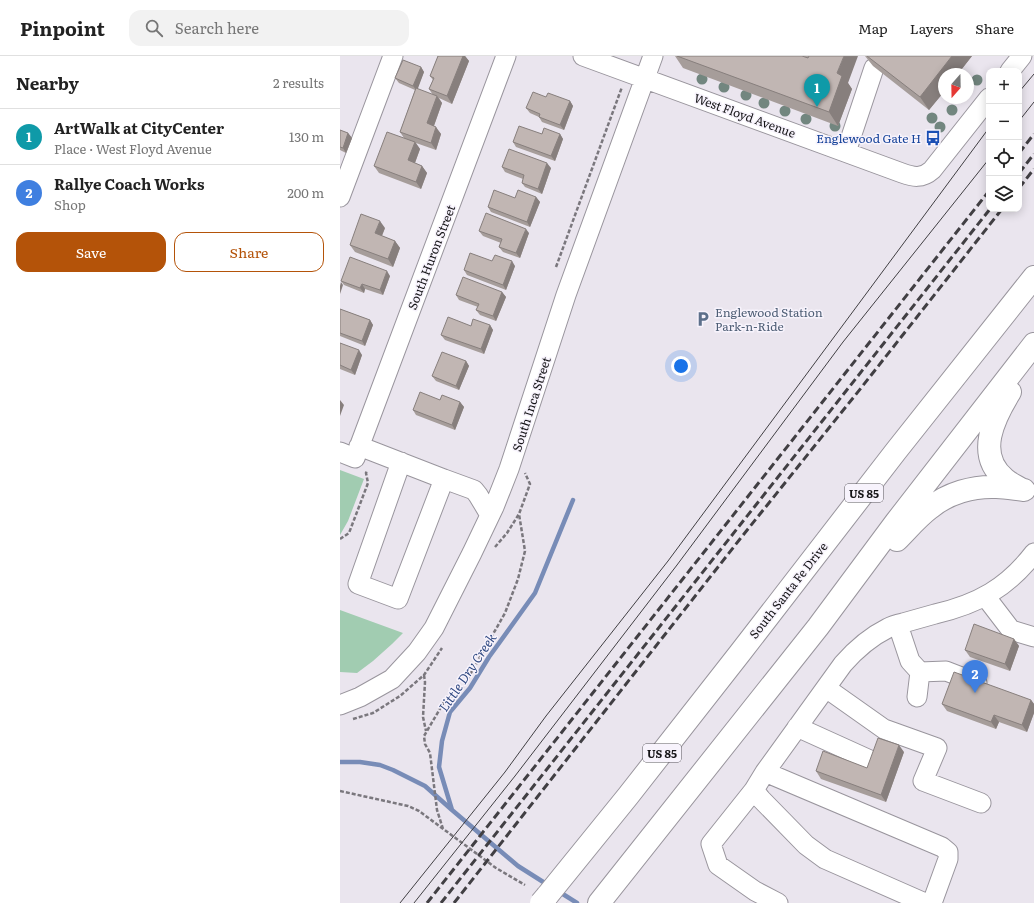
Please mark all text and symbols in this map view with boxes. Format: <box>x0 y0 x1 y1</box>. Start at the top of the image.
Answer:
search box <box>129 10 409 46</box>
text: Pinpoint <box>20 14 105 42</box>
text: Search here <box>175 16 259 39</box>
icon: search <box>143 17 165 39</box>
text: Map <box>858 18 888 38</box>
text: Layers <box>910 18 953 38</box>
text: Share <box>975 18 1014 38</box>
north arrow <box>938 68 974 104</box>
map controls <box>986 68 1022 212</box>
button: + <box>986 68 1022 104</box>
text: Nearby <box>16 70 79 95</box>
text: 2 results <box>273 73 324 92</box>
pin: 1 <box>804 74 830 107</box>
street label: West Floyd Avenue <box>692 88 798 142</box>
button: − <box>986 104 1022 140</box>
text: ArtWalk at CityCenter <box>54 116 224 139</box>
text: 1 <box>26 127 32 146</box>
text: 130 m <box>289 127 324 146</box>
place label: Englewood Gate H <box>816 129 921 147</box>
bus stop icon: Englewood Gate H <box>924 129 942 147</box>
text: Place · West Floyd Avenue <box>54 139 212 158</box>
button: locate <box>986 140 1022 176</box>
text: Rallye Coach Works <box>54 172 204 195</box>
button: layers <box>986 176 1022 212</box>
text: 2 <box>26 183 32 202</box>
text: 200 m <box>287 183 324 202</box>
text: Shop <box>54 195 86 214</box>
street label: South Huron Street <box>403 202 459 312</box>
button: Save <box>16 232 166 272</box>
button: Share <box>174 232 324 272</box>
place label: Englewood Station Park-n-Ride <box>715 303 823 335</box>
parking icon: Englewood Station Park-n-Ride <box>694 310 712 328</box>
street label: South Inca Street <box>507 354 555 454</box>
your location <box>671 356 691 376</box>
road number: US 85 <box>845 484 883 502</box>
street label: South Santa Fe Drive <box>745 538 831 642</box>
water label: Little Dry Creek <box>434 628 501 715</box>
pin: 2 <box>962 660 988 693</box>
road number: US 85 <box>643 744 681 762</box>

